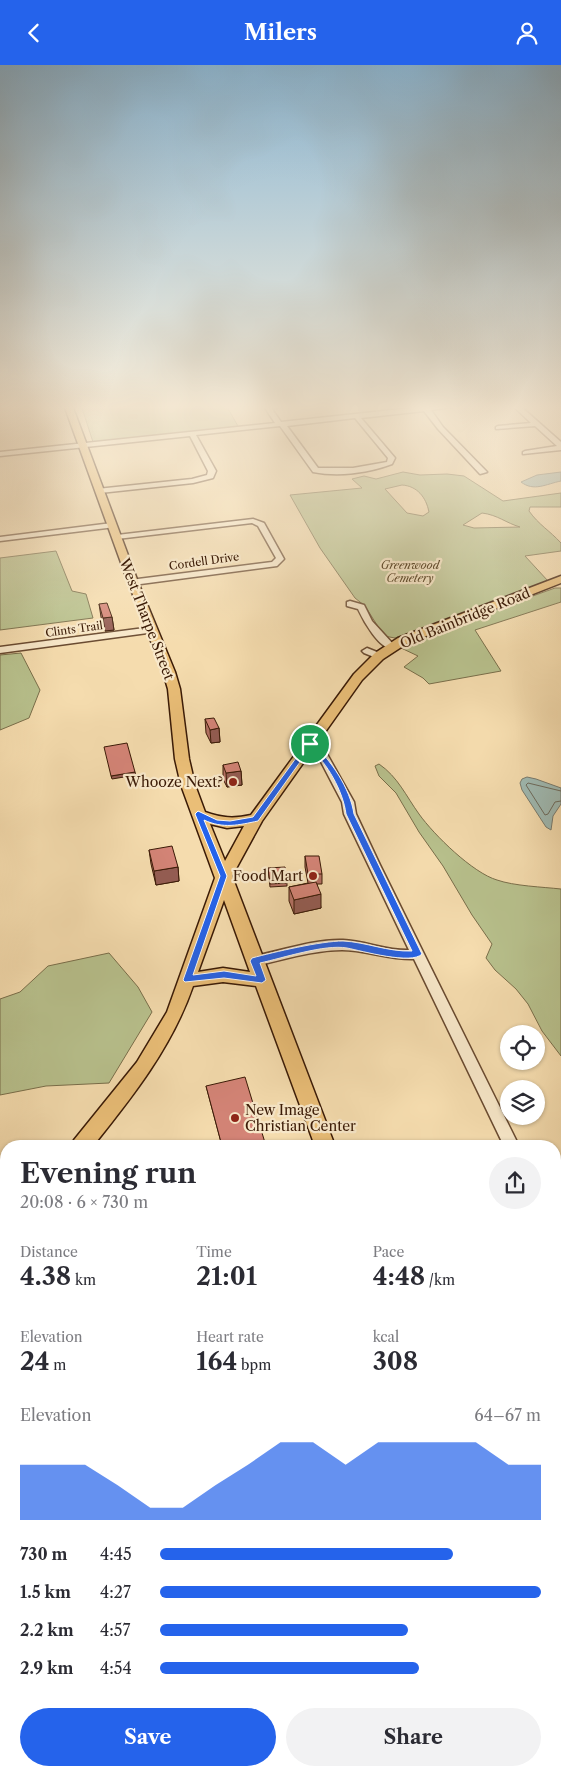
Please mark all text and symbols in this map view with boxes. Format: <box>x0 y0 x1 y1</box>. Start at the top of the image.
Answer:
icon: back <box>20 19 48 47</box>
text: Milers <box>244 19 317 46</box>
icon: person <box>513 19 541 47</box>
street label: Cordell Drive <box>168 549 240 573</box>
street label: West Tharpe Street <box>115 555 178 682</box>
park label: Greenwood Cemetery <box>381 558 441 585</box>
street label: Old Bainbridge Road <box>397 583 533 652</box>
street label: Clints Trail <box>44 618 104 640</box>
pin <box>289 723 331 765</box>
icon: arrive <box>296 730 324 758</box>
place label: Whooze Next? <box>124 773 223 791</box>
marker: Whooze Next? <box>227 776 239 788</box>
place label: Food Mart <box>233 867 303 885</box>
marker: Food Mart <box>307 870 319 882</box>
map controls <box>500 1025 545 1125</box>
button: locate <box>500 1025 545 1070</box>
button: layers <box>500 1080 545 1125</box>
place label: New Image Christian Center <box>245 1101 356 1135</box>
marker: New Image Christian Center <box>229 1112 241 1124</box>
text: Evening run <box>20 1156 196 1190</box>
button: share <box>489 1157 541 1209</box>
text: 20:08 · 6 × 730 m <box>20 1192 148 1212</box>
text: Distance <box>20 1243 78 1261</box>
text: Time <box>196 1243 232 1261</box>
text: Pace <box>373 1243 404 1261</box>
text: 4.38 <box>20 1261 71 1292</box>
text: 21:01 <box>196 1261 257 1292</box>
text: 4:48 <box>373 1261 425 1292</box>
text: km <box>71 1271 96 1289</box>
text: /km <box>425 1271 455 1289</box>
text: Elevation <box>20 1328 83 1346</box>
text: Heart rate <box>196 1328 264 1346</box>
text: kcal <box>373 1328 399 1346</box>
text: 24 <box>20 1346 50 1377</box>
text: 164 <box>196 1346 237 1377</box>
text: 308 <box>373 1346 418 1377</box>
text: m <box>50 1356 66 1374</box>
text: bpm <box>237 1356 271 1374</box>
text: Elevation <box>20 1405 91 1425</box>
text: 64–67 m <box>474 1405 541 1425</box>
text: 730 m <box>20 1544 68 1564</box>
text: 4:45 <box>100 1544 132 1564</box>
text: 1.5 km <box>20 1582 71 1602</box>
text: 4:27 <box>100 1582 131 1602</box>
text: 2.2 km <box>20 1620 74 1640</box>
text: 4:57 <box>100 1620 130 1640</box>
text: 2.9 km <box>20 1658 74 1678</box>
text: 4:54 <box>100 1658 132 1678</box>
button: Save <box>20 1708 276 1766</box>
button: Share <box>286 1708 541 1766</box>

